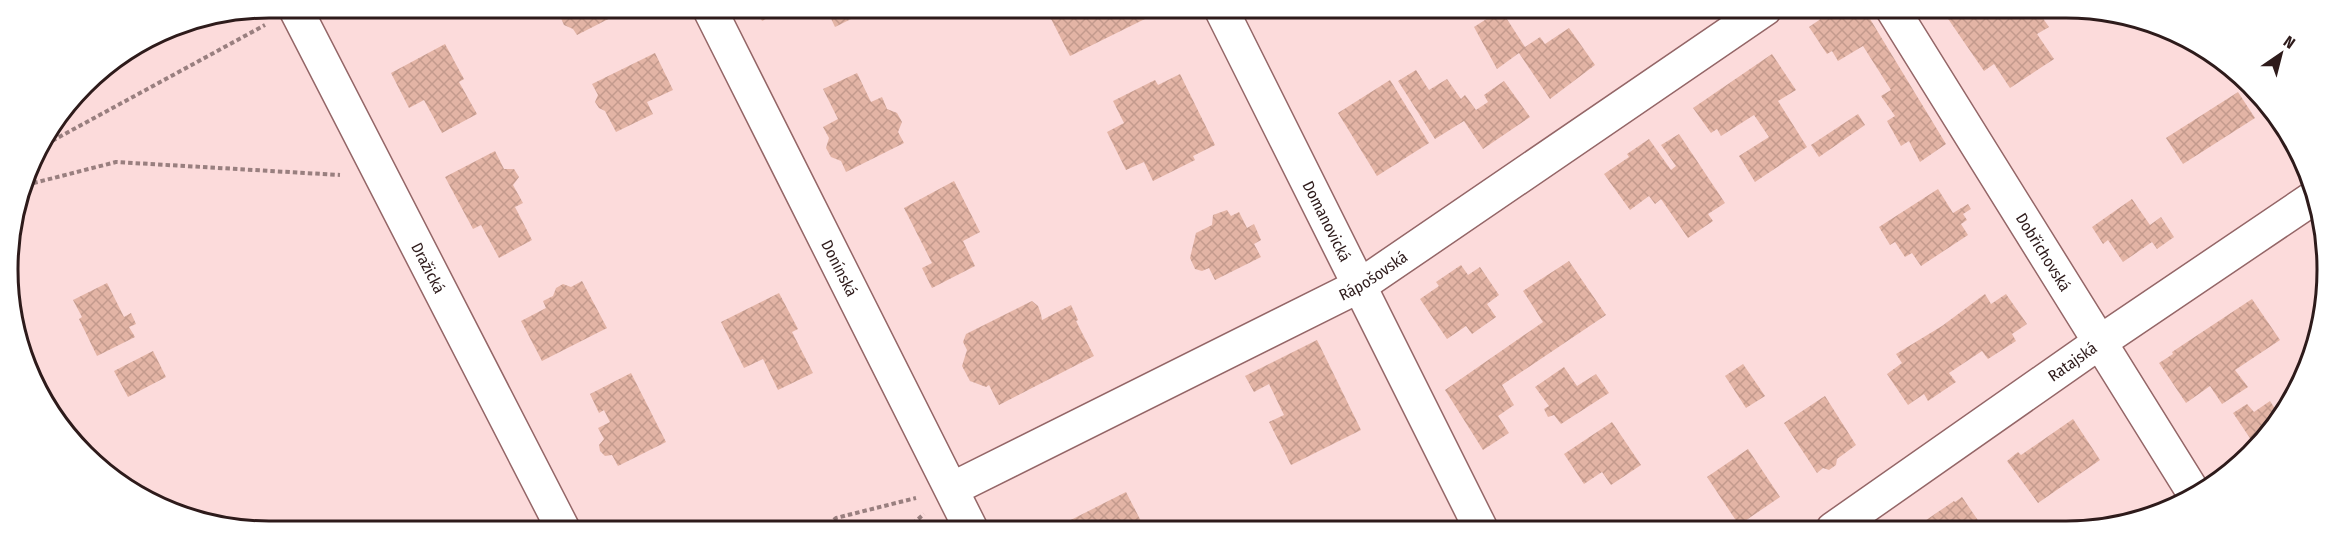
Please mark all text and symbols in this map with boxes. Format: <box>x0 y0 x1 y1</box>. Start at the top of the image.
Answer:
north arrow <box>2251 24 2311 84</box>
text: N <box>2280 32 2299 53</box>
street label: Domanovická <box>1299 177 1355 265</box>
street label: Dobřichovská <box>2012 209 2075 295</box>
street label: Donínská <box>818 237 862 299</box>
street label: Dražická <box>408 239 450 296</box>
street label: Rápošovská <box>1335 247 1411 304</box>
street label: Ratajská <box>2044 338 2100 385</box>

